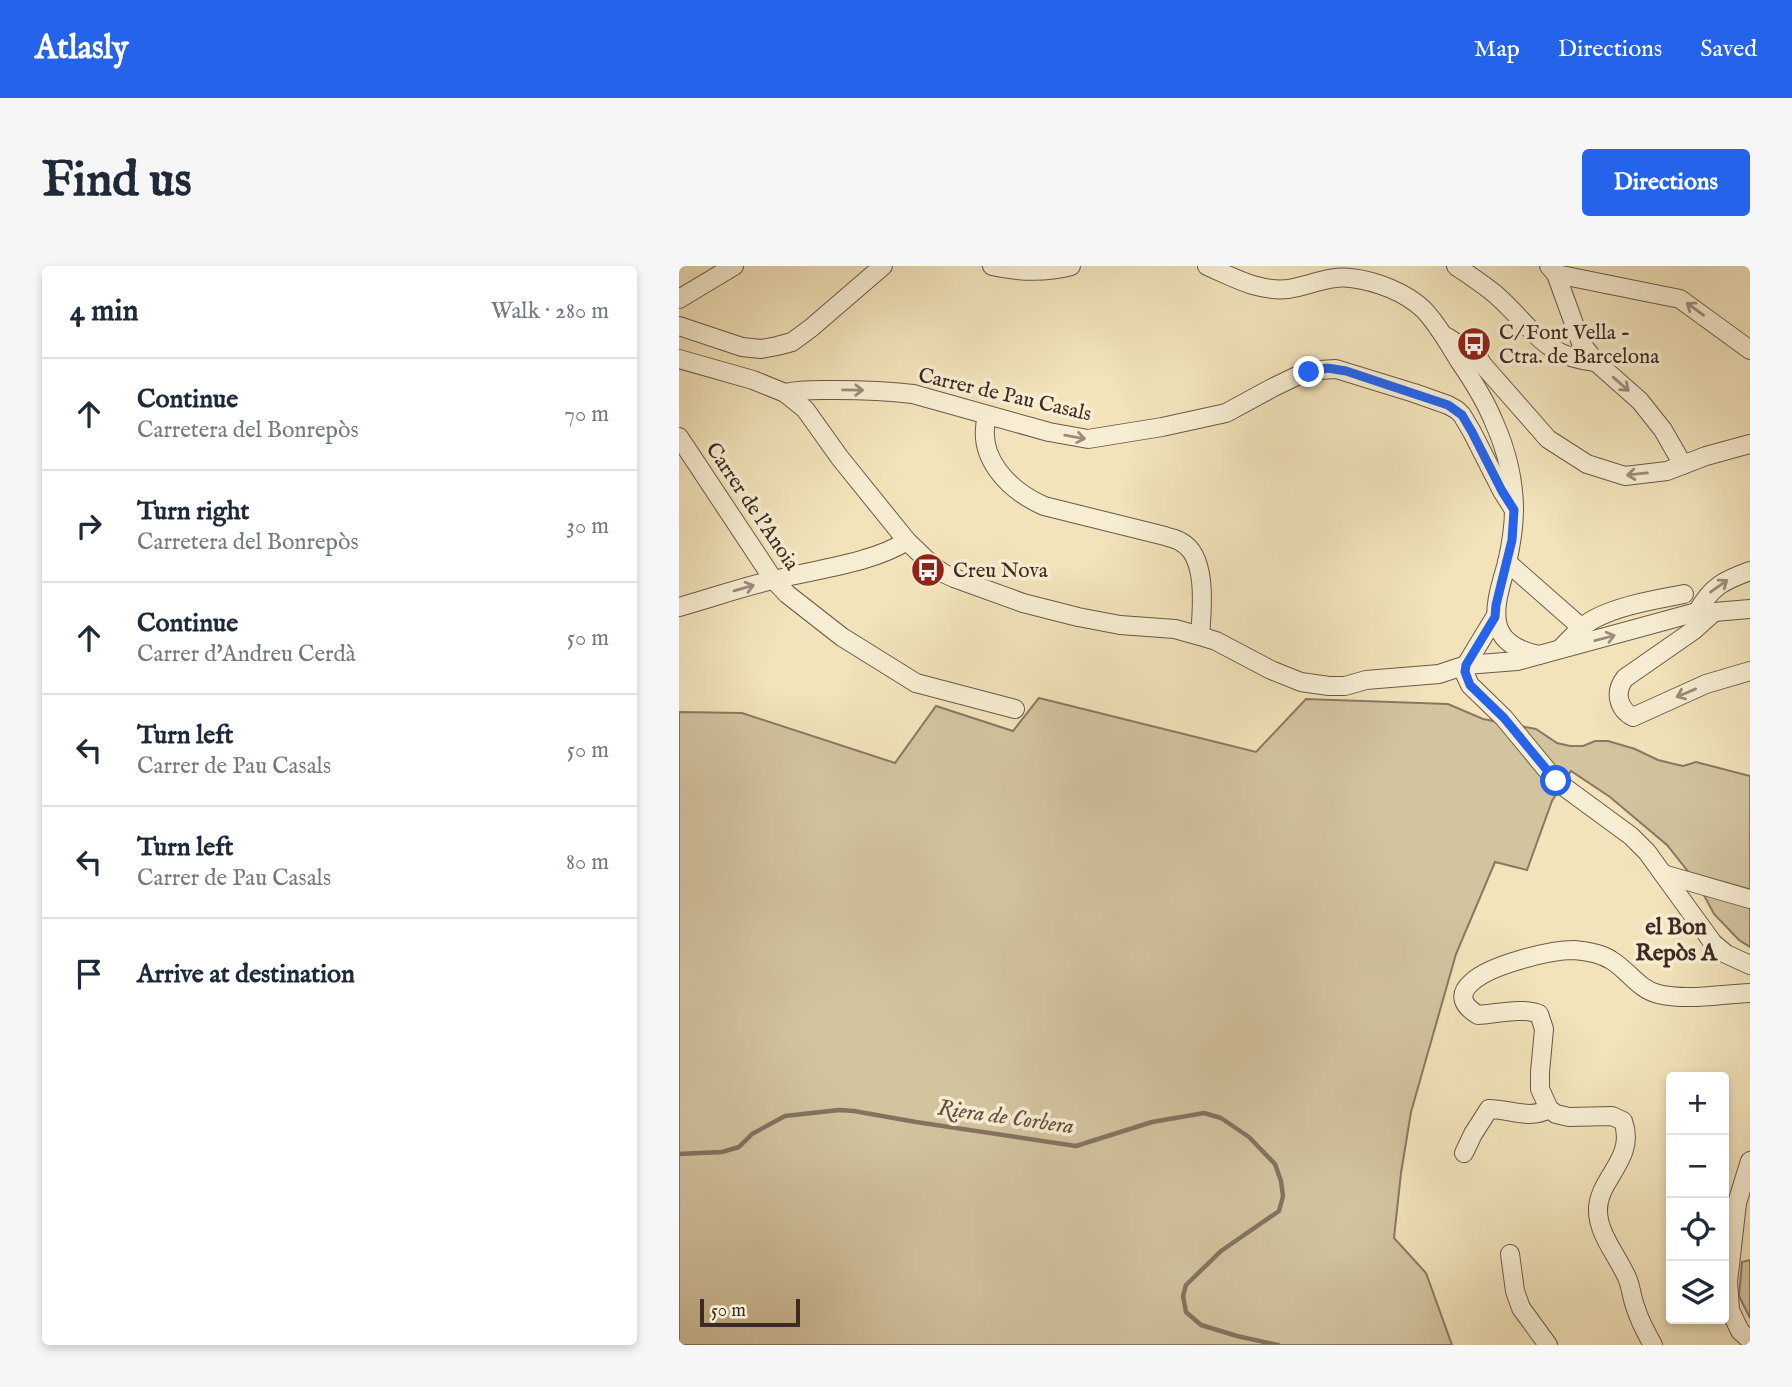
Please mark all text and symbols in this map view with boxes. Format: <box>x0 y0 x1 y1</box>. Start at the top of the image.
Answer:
text: Atlasly <box>35 28 128 70</box>
text: Map <box>1474 34 1520 65</box>
text: Directions <box>1558 34 1662 65</box>
text: Saved <box>1700 34 1757 65</box>
button: Directions <box>1582 149 1750 216</box>
text: Find us <box>42 151 192 213</box>
text: 4 min <box>70 293 138 331</box>
text: Walk · 280 m <box>491 297 609 326</box>
one-way arrow <box>1686 302 1705 317</box>
place label: C/ Font Vella - Ctra. de Barcelona <box>1499 320 1660 371</box>
bus stop icon: C/ Font Vella - Ctra. de Barcelona <box>1455 325 1493 363</box>
route end <box>1293 356 1324 387</box>
street label: Carrer de Pau Casals <box>915 362 1094 429</box>
one-way arrow <box>1612 376 1630 392</box>
text: Continue <box>137 383 238 416</box>
one-way arrow <box>841 384 864 397</box>
icon: ahead <box>70 395 108 433</box>
text: 70 m <box>564 400 609 429</box>
text: Carretera del Bonrepòs <box>137 416 359 445</box>
one-way arrow <box>1063 431 1086 444</box>
street label: Carrer de l'Anoia <box>699 438 805 577</box>
one-way arrow <box>1627 468 1649 481</box>
text: Turn right <box>137 495 250 528</box>
icon: right <box>70 507 108 545</box>
text: 30 m <box>566 512 609 541</box>
text: Carretera del Bonrepòs <box>137 528 359 557</box>
bus stop icon: Creu Nova <box>909 551 947 589</box>
place label: Creu Nova <box>953 558 1049 585</box>
one-way arrow <box>1709 579 1728 593</box>
one-way arrow <box>733 581 755 594</box>
text: Continue <box>137 607 238 640</box>
icon: ahead <box>70 619 108 657</box>
text: 50 m <box>567 624 609 653</box>
one-way arrow <box>1594 630 1616 643</box>
text: Carrer d'Andreu Cerdà <box>137 640 356 669</box>
one-way arrow <box>1675 687 1697 700</box>
text: Turn left <box>137 719 234 752</box>
icon: left <box>70 731 108 769</box>
text: 50 m <box>567 736 609 765</box>
text: Carrer de Pau Casals <box>137 752 331 781</box>
route start <box>1540 765 1571 796</box>
text: Turn left <box>137 831 234 864</box>
icon: left <box>70 843 108 881</box>
text: 80 m <box>566 848 609 877</box>
text: Carrer de Pau Casals <box>137 864 331 893</box>
district label: el Bon Repòs A <box>1635 913 1718 968</box>
icon: arrive <box>70 955 108 993</box>
text: Arrive at destination <box>137 958 355 991</box>
map controls <box>1666 1072 1729 1324</box>
button: + <box>1666 1072 1729 1135</box>
water label: Riera de Corbera <box>936 1094 1076 1141</box>
button: − <box>1666 1135 1729 1198</box>
button: locate <box>1666 1198 1729 1261</box>
button: layers <box>1666 1261 1729 1324</box>
scale bar <box>700 1296 800 1328</box>
text: 50 m <box>711 1299 746 1323</box>

